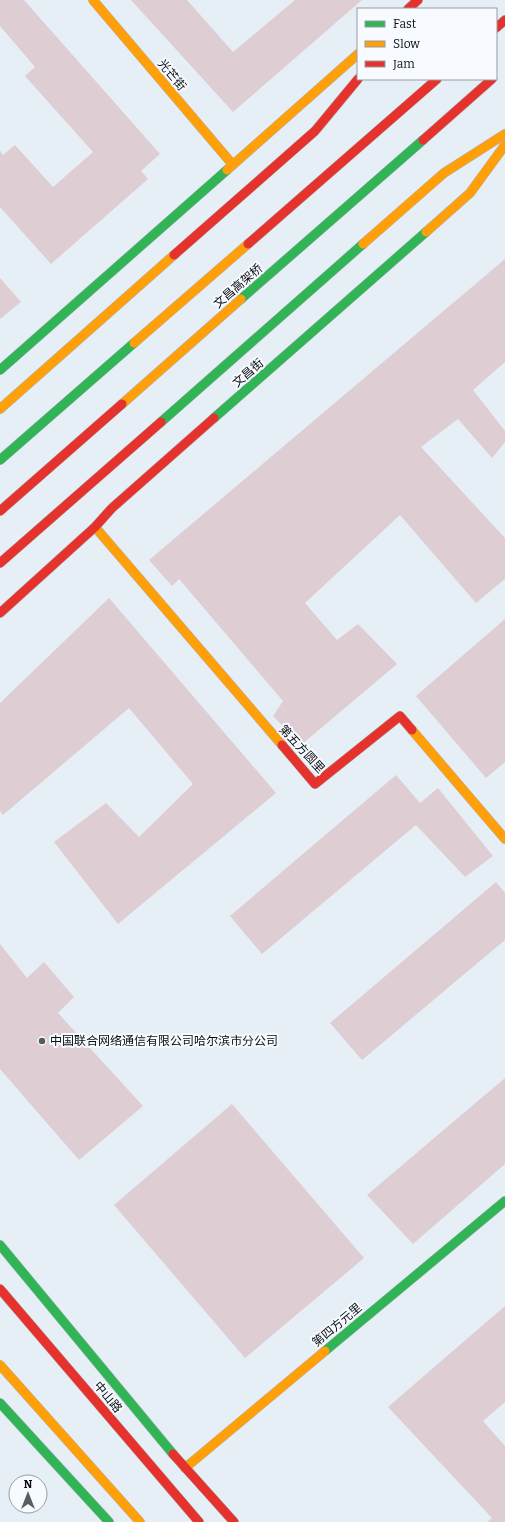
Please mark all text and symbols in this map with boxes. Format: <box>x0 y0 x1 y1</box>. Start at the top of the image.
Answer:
legend <box>357 8 497 80</box>
text: Fast <box>393 17 417 31</box>
text: Slow <box>393 37 420 51</box>
street label: 光芒街 <box>155 57 189 93</box>
text: Jam <box>392 57 415 71</box>
street label: 文昌高架桥 <box>211 261 265 311</box>
street label: 文昌街 <box>230 356 266 390</box>
street label: 第五方圆里 <box>276 722 328 776</box>
place label: 中国联合网络通信有限公司哈尔滨市分公司 <box>50 1034 278 1048</box>
marker: 中国联合网络通信有限公司哈尔滨市分公司 <box>37 1036 47 1046</box>
street label: 第四方元里 <box>310 1300 364 1350</box>
street label: 中山路 <box>91 1379 125 1415</box>
north arrow <box>8 1474 48 1514</box>
text: N <box>24 1478 33 1491</box>

